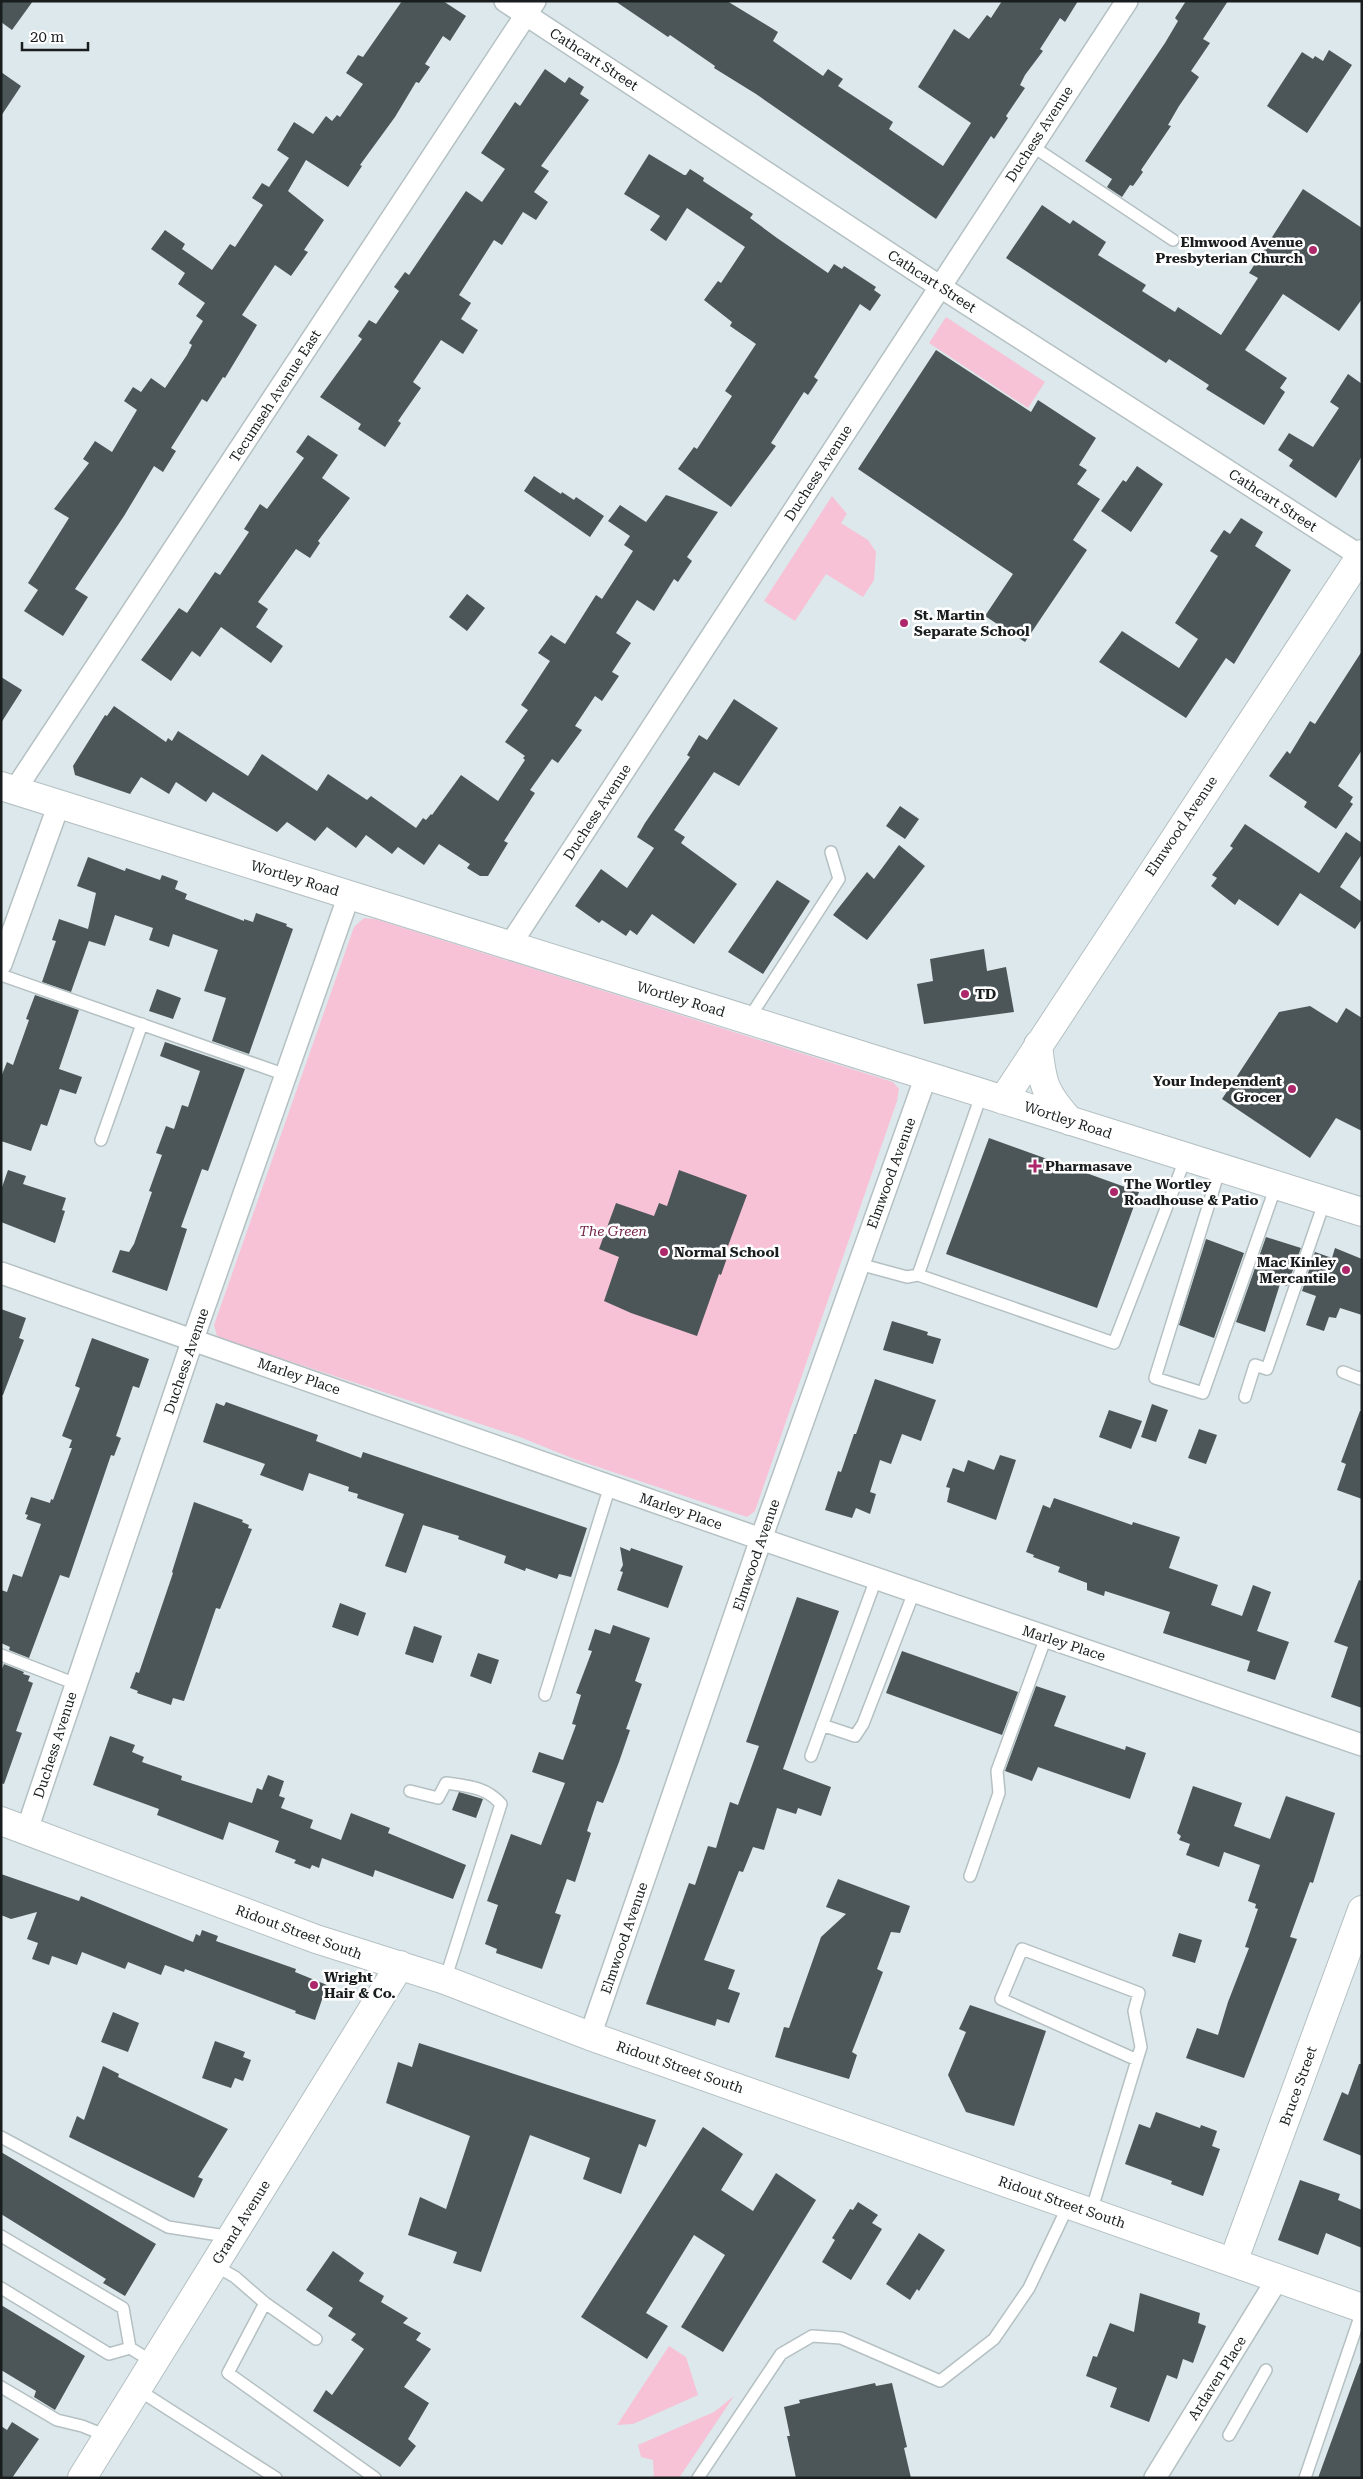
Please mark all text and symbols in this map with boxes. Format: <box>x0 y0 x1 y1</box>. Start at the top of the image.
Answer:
scale bar <box>22 20 89 52</box>
street label: Cathcart Street <box>547 25 641 93</box>
text: 20 m <box>30 28 65 46</box>
street label: Duchess Avenue <box>1002 83 1076 185</box>
place label: Elmwood Avenue Presbyterian Church <box>1156 234 1304 266</box>
marker: Elmwood Avenue Presbyterian Church <box>1307 244 1319 256</box>
street label: Cathcart Street <box>885 247 979 315</box>
street label: Tecumseh Avenue East <box>226 327 324 465</box>
street label: Duchess Avenue <box>781 422 855 524</box>
street label: Cathcart Street <box>1226 466 1320 534</box>
place label: St. Martin Separate School <box>914 607 1030 639</box>
marker: St. Martin Separate School <box>898 617 910 629</box>
street label: Duchess Avenue <box>560 761 634 863</box>
street label: Elmwood Avenue <box>1142 773 1221 879</box>
street label: Wortley Road <box>249 857 341 899</box>
street label: Wortley Road <box>635 978 727 1020</box>
place label: TD <box>975 986 996 1002</box>
marker: TD <box>959 988 971 1000</box>
place label: Your Independent Grocer <box>1153 1073 1283 1105</box>
marker: Your Independent Grocer <box>1286 1083 1298 1095</box>
street label: Wortley Road <box>1022 1098 1114 1142</box>
street label: Elmwood Avenue <box>863 1115 919 1231</box>
place label: Pharmasave <box>1045 1158 1132 1174</box>
marker: Pharmasave <box>1029 1160 1041 1172</box>
place label: The Wortley Roadhouse & Patio <box>1124 1176 1259 1208</box>
marker: The Wortley Roadhouse & Patio <box>1108 1186 1120 1198</box>
park label: The Green <box>579 1223 647 1239</box>
place label: Normal School <box>674 1244 779 1260</box>
marker: Normal School <box>658 1246 670 1258</box>
place label: Mac Kinley Mercantile <box>1257 1254 1337 1286</box>
marker: Mac Kinley Mercantile <box>1340 1264 1352 1276</box>
street label: Duchess Avenue <box>160 1306 212 1416</box>
street label: Marley Place <box>256 1354 343 1398</box>
street label: Marley Place <box>638 1489 725 1533</box>
street label: Elmwood Avenue <box>729 1497 783 1613</box>
street label: Marley Place <box>1020 1622 1108 1664</box>
street label: Duchess Avenue <box>30 1689 80 1800</box>
street label: Elmwood Avenue <box>597 1880 651 1996</box>
street label: Ridout Street South <box>234 1902 364 1962</box>
place label: Wright Hair & Co. <box>324 1969 396 2001</box>
marker: Wright Hair & Co. <box>308 1979 320 1991</box>
street label: Ridout Street South <box>614 2038 746 2096</box>
street label: Bruce Street <box>1276 2044 1320 2128</box>
street label: Ridout Street South <box>996 2173 1128 2231</box>
street label: Grand Avenue <box>209 2177 273 2267</box>
street label: Ardaven Place <box>1185 2333 1249 2423</box>

